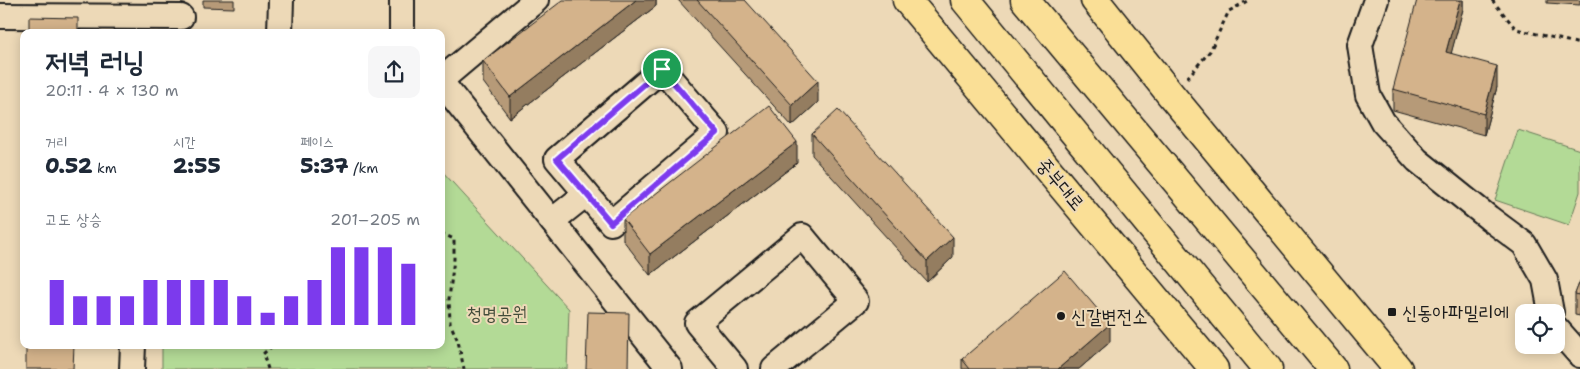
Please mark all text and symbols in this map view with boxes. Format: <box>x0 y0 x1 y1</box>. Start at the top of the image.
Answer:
text: 저녁 러닝 <box>45 42 145 80</box>
button: share <box>368 46 420 98</box>
pin <box>641 48 683 90</box>
icon: arrive <box>648 55 676 83</box>
text: 20:11 · 4 × 130 m <box>45 80 179 101</box>
text: 거리 <box>45 133 68 151</box>
text: 시간 <box>173 133 195 151</box>
text: 페이스 <box>300 133 334 151</box>
text: 0.52 <box>45 152 92 180</box>
text: 2:55 <box>173 152 221 180</box>
text: 5:37 <box>300 152 349 180</box>
street label: 중부대로 <box>1032 153 1090 215</box>
text: km <box>92 159 117 177</box>
text: /km <box>349 159 378 177</box>
text: 고도 상승 <box>45 209 102 230</box>
text: 201–205 m <box>330 209 420 230</box>
place label: 신동아파밀리에 <box>1402 300 1509 325</box>
park label: 청명공원 <box>466 301 528 326</box>
place label: 신갈변전소 <box>1071 304 1147 329</box>
map controls <box>1515 304 1565 354</box>
button: locate <box>1515 304 1565 354</box>
marker: 신동아파밀리에 <box>1386 306 1398 318</box>
marker: 신갈변전소 <box>1055 310 1067 322</box>

